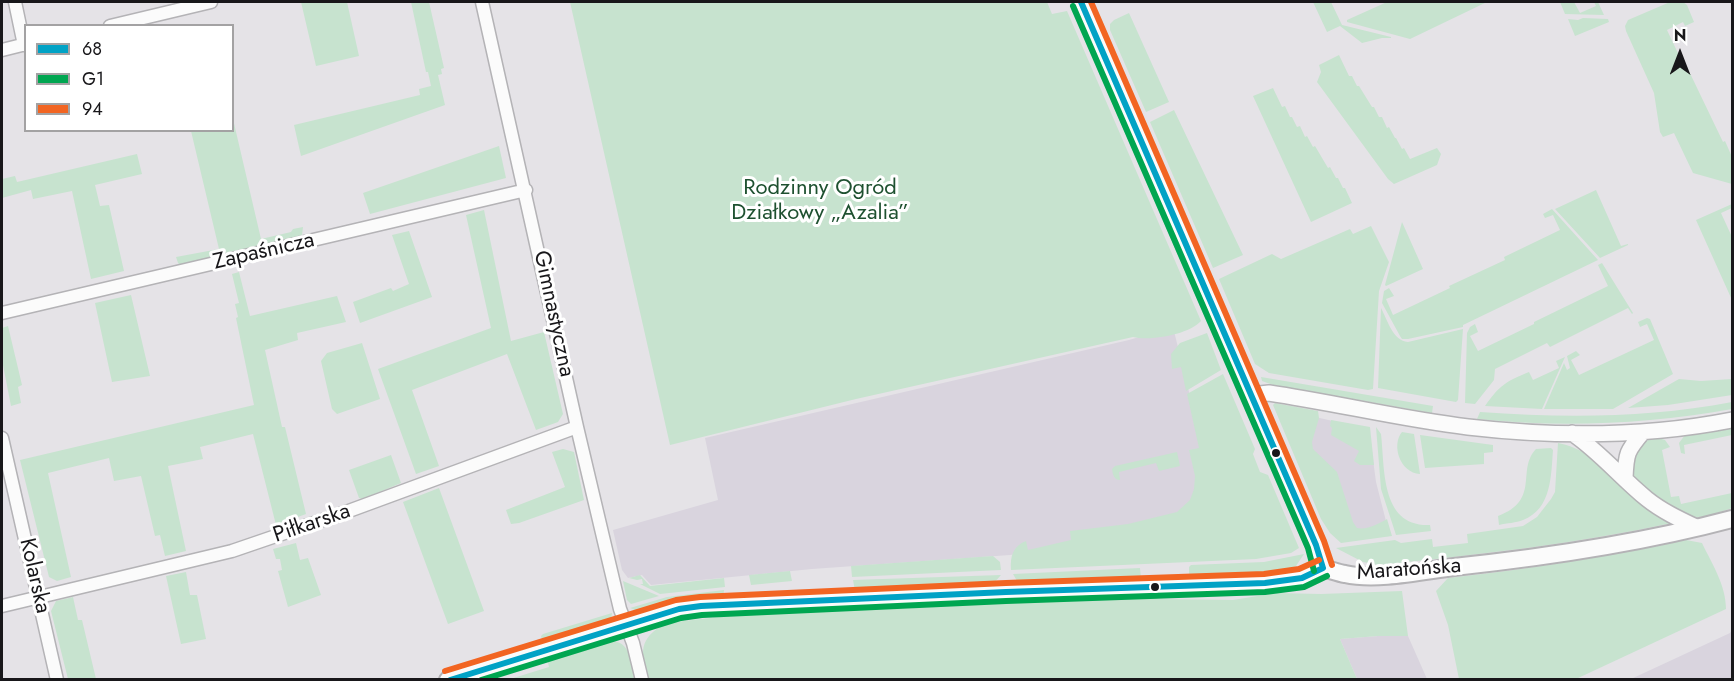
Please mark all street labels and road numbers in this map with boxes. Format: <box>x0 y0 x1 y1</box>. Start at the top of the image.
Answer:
street label: Zapaśnicza <box>211 228 317 276</box>
street label: Gimnastyczna <box>527 248 579 380</box>
street label: Piłkarska <box>270 499 354 549</box>
street label: Kolarska <box>13 536 55 616</box>
street label: Maratońska <box>1356 553 1462 587</box>

